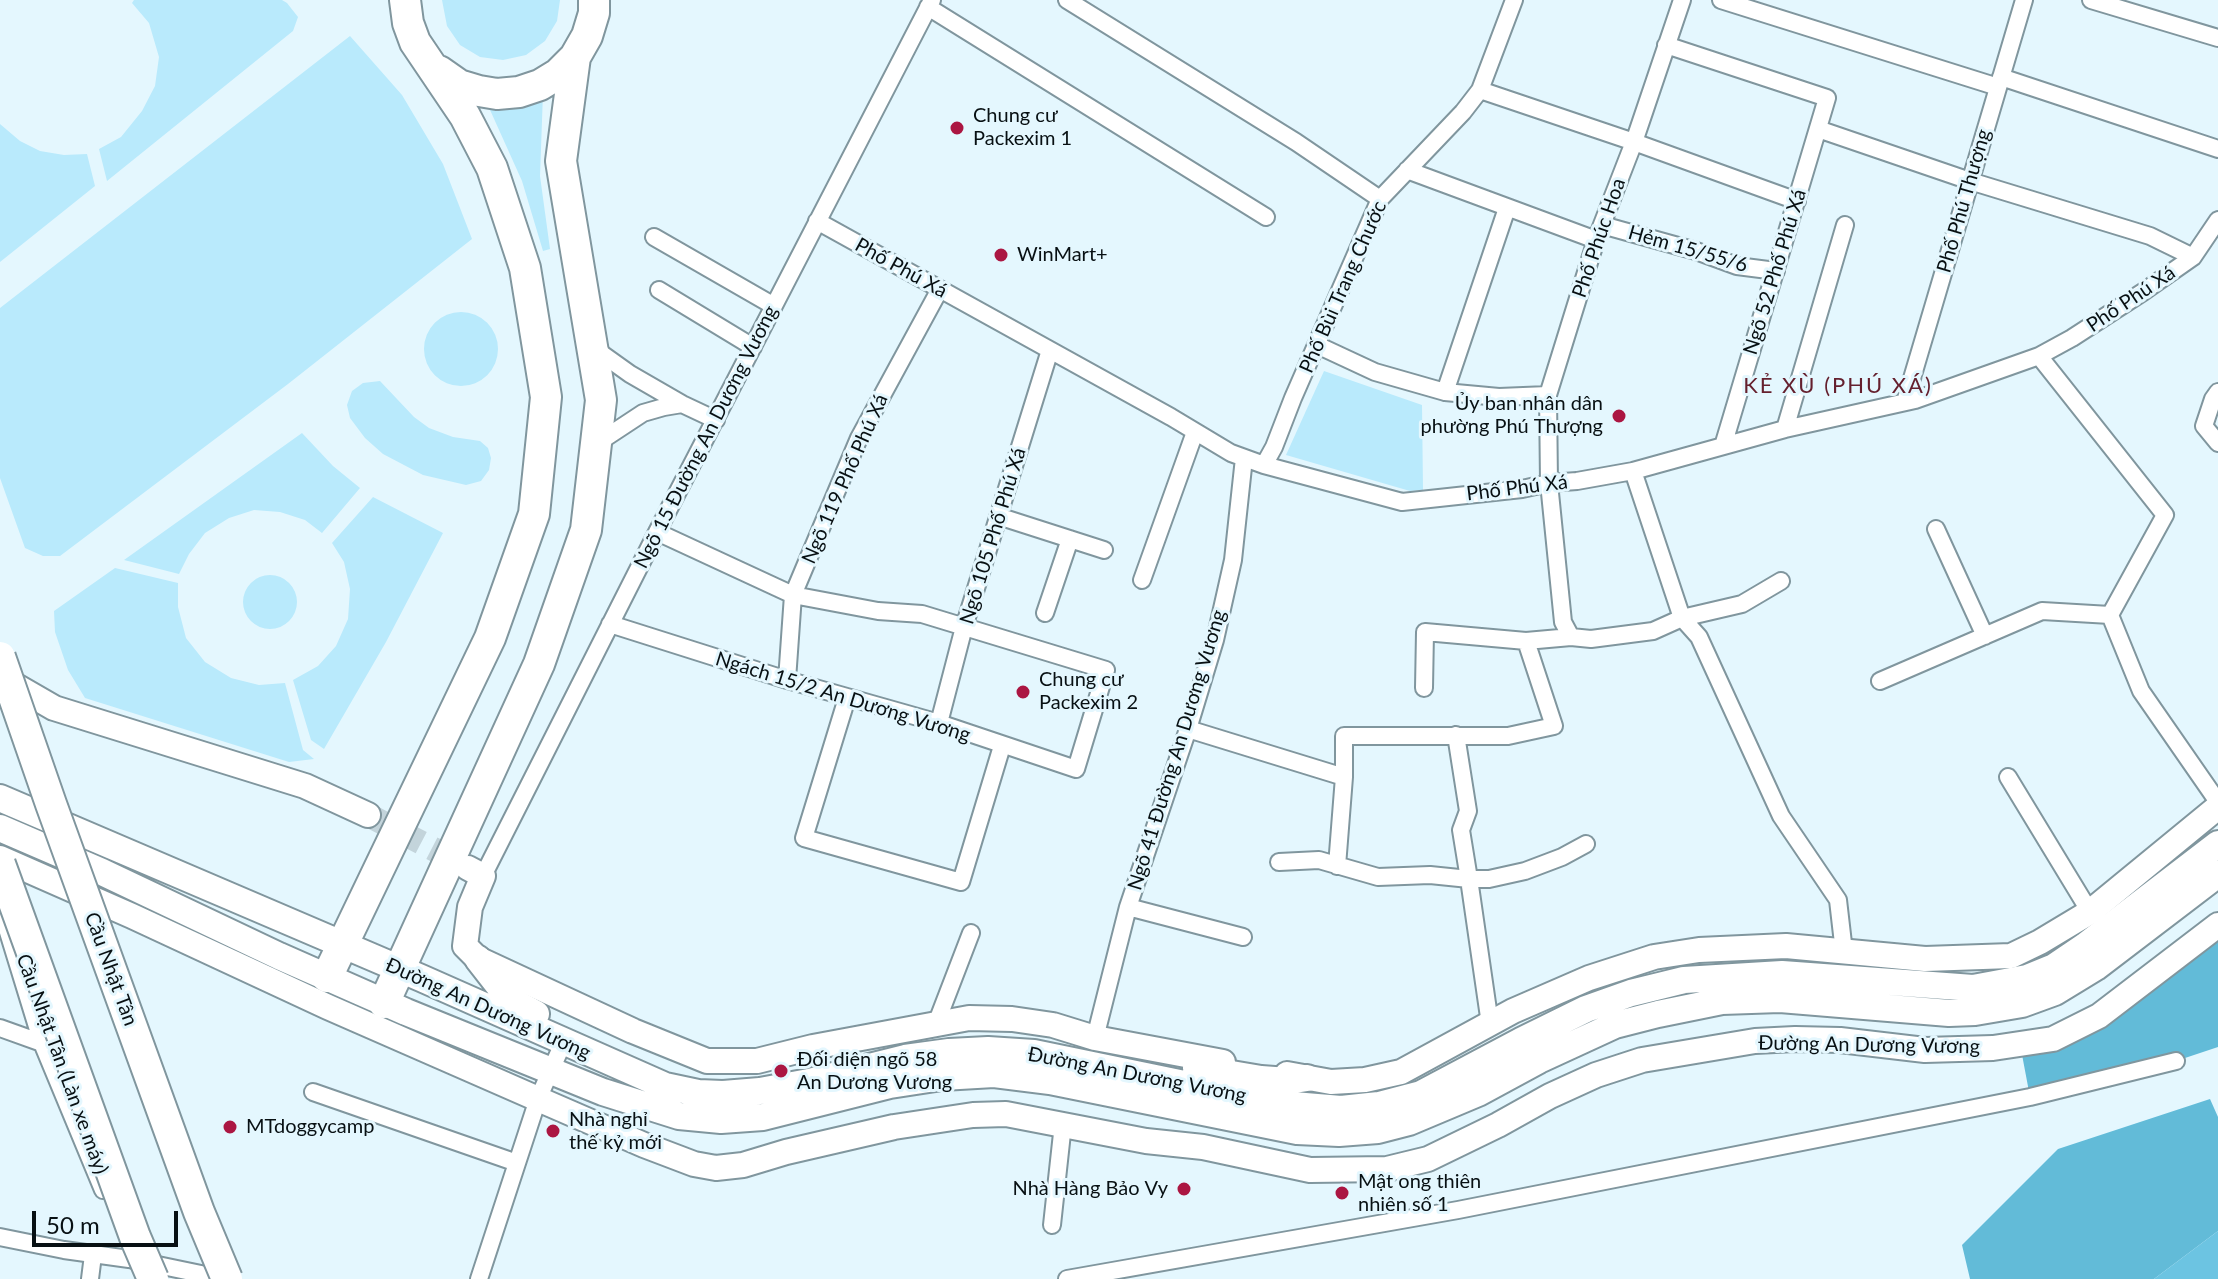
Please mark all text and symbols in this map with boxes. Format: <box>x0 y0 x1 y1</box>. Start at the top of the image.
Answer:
place label: Chung cư Packexim 1 <box>973 104 1072 151</box>
marker: Chung cư Packexim 1 <box>948 119 966 137</box>
street label: Phố Phú Thượng <box>1932 127 1996 275</box>
street label: Phố Phúc Hoa <box>1567 175 1631 301</box>
street label: Ngõ 52 Phố Phú Xá <box>1738 186 1812 358</box>
street label: Phố Bùi Trang Chước <box>1294 197 1392 377</box>
street label: Hẻm 15/55/6 <box>1625 220 1751 278</box>
street label: Phố Phú Xá <box>851 233 951 303</box>
place label: WinMart+ <box>1017 243 1108 267</box>
marker: WinMart+ <box>992 246 1010 264</box>
street label: Phố Phú Xá <box>2082 261 2180 337</box>
street label: Ngõ 15 Đường An Dương Vương <box>629 302 783 572</box>
district label: KẺ XÙ (PHÚ XÁ) <box>1743 373 1933 399</box>
street label: Ngõ 119 Phố Phú Xá <box>797 390 893 568</box>
place label: Ủy ban nhân dân phường Phú Thượng <box>1421 392 1603 439</box>
marker: Ủy ban nhân dân phường Phú Thượng <box>1610 407 1628 425</box>
street label: Ngõ 105 Phố Phú Xá <box>955 445 1031 627</box>
street label: Phố Phú Xá <box>1465 470 1569 506</box>
street label: Ngõ 41 Đường An Dương Vương <box>1123 607 1231 893</box>
street label: Ngách 15/2 An Dương Vương <box>713 647 973 747</box>
place label: Chung cư Packexim 2 <box>1039 668 1138 715</box>
marker: Chung cư Packexim 2 <box>1014 683 1032 701</box>
street label: Cầu Nhật Tân <box>79 909 143 1029</box>
street label: Cầu Nhật Tân (Làn xe máy) <box>11 951 113 1177</box>
street label: Đường An Dương Vương <box>382 953 594 1065</box>
street label: Đường An Dương Vương <box>1758 1031 1980 1059</box>
street label: Đường An Dương Vương <box>1026 1042 1248 1108</box>
place label: Đối diện ngõ 58 An Dương Vương <box>797 1048 952 1095</box>
marker: Đối diện ngõ 58 An Dương Vương <box>772 1062 790 1080</box>
place label: Nhà nghỉ thế kỷ mới <box>569 1108 662 1155</box>
place label: MTdoggycamp <box>246 1115 374 1139</box>
marker: MTdoggycamp <box>221 1118 239 1136</box>
marker: Nhà nghỉ thế kỷ mới <box>544 1122 562 1140</box>
place label: Mật ong thiên nhiên số 1 <box>1358 1170 1481 1217</box>
place label: Nhà Hàng Bảo Vy <box>1013 1177 1168 1201</box>
marker: Nhà Hàng Bảo Vy <box>1175 1180 1193 1198</box>
marker: Mật ong thiên nhiên số 1 <box>1333 1184 1351 1202</box>
scale bar <box>36 1195 182 1245</box>
text: 50 m <box>46 1210 100 1239</box>

